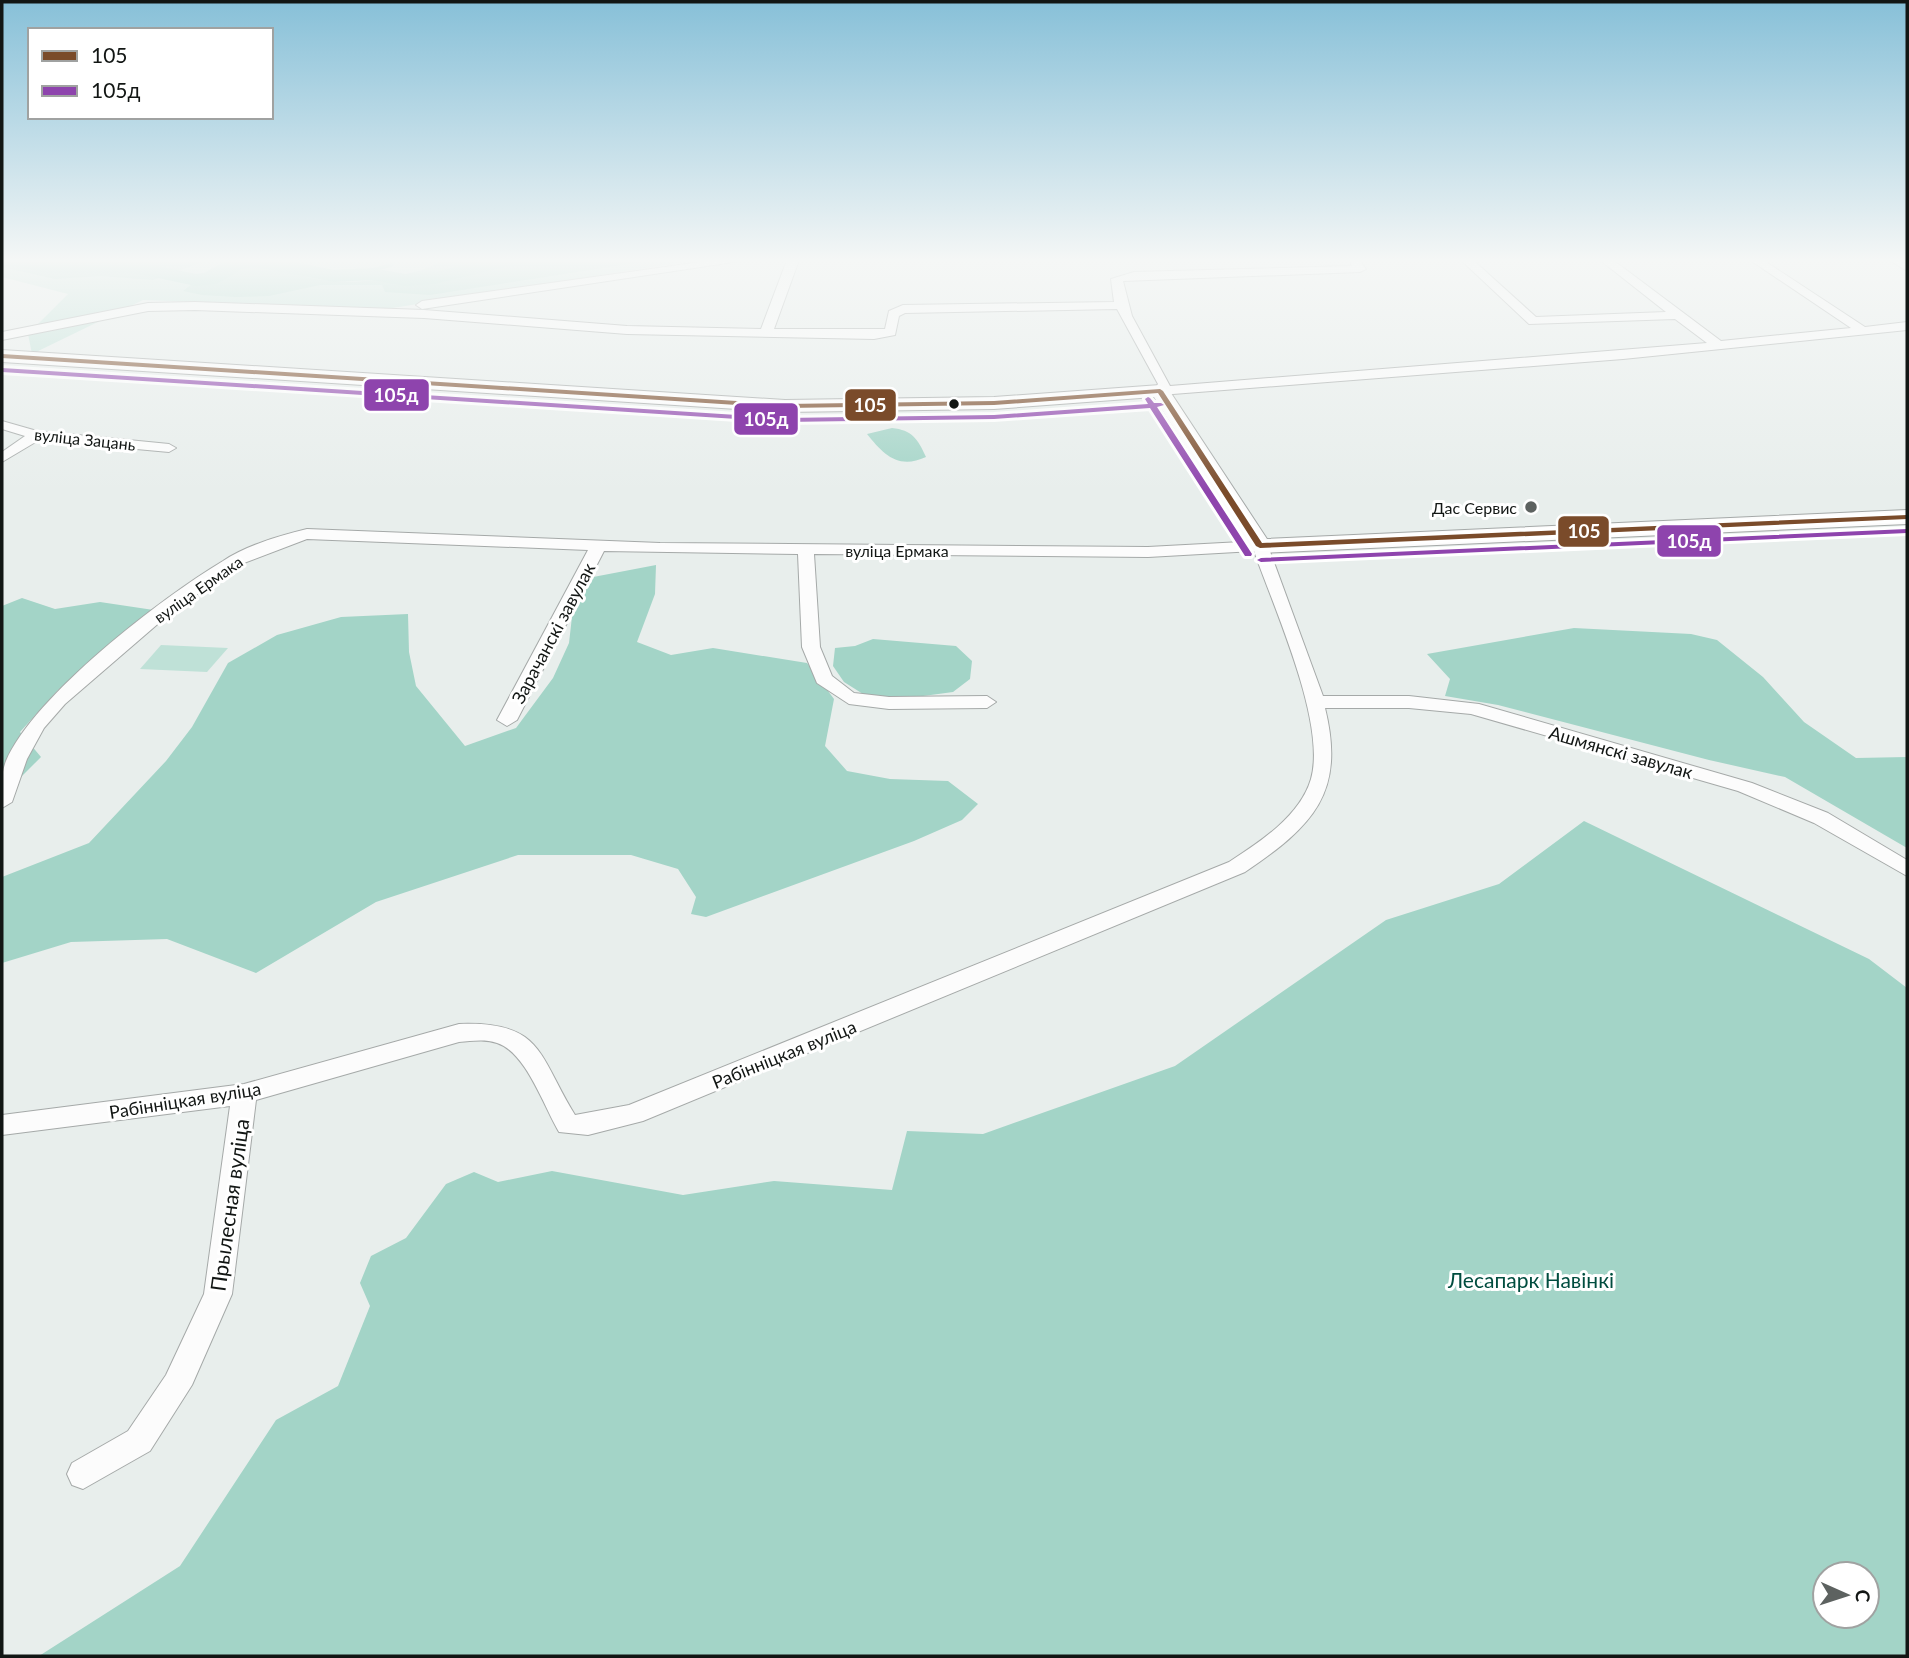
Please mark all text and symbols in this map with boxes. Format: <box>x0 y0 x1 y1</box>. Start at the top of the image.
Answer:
legend <box>28 28 273 119</box>
text: 105 <box>91 42 128 67</box>
text: 105д <box>91 77 141 102</box>
line badge: 105д <box>363 378 430 412</box>
text: 105д <box>373 383 419 406</box>
line badge: 105 <box>844 388 897 422</box>
text: 105 <box>853 393 887 416</box>
unlabelled marker <box>947 397 961 411</box>
line badge: 105д <box>733 402 799 436</box>
text: 105д <box>743 407 789 430</box>
street label: вуліца Зацань <box>34 424 137 454</box>
place label: Дас Сервис <box>1432 498 1517 517</box>
marker: Дас Сервис <box>1523 499 1539 515</box>
line badge: 105 <box>1557 515 1610 548</box>
text: 105 <box>1567 519 1601 542</box>
line badge: 105д <box>1656 524 1722 558</box>
text: 105д <box>1666 529 1712 552</box>
street label: вуліца Ермака <box>845 541 949 560</box>
street label: вуліца Ермака <box>150 552 246 626</box>
street label: Зарачанскі завулак <box>507 558 600 707</box>
street label: Ашмянскі завулак <box>1547 721 1696 783</box>
street label: Рабінніцкая вуліца <box>709 1015 859 1093</box>
street label: Рабінніцкая вуліца <box>108 1077 262 1123</box>
street label: Прылесная вуліца <box>205 1117 253 1293</box>
park label: Лесапарк Навінкі <box>1447 1267 1614 1292</box>
north arrow <box>1811 1560 1881 1630</box>
text: С <box>1852 1589 1875 1603</box>

